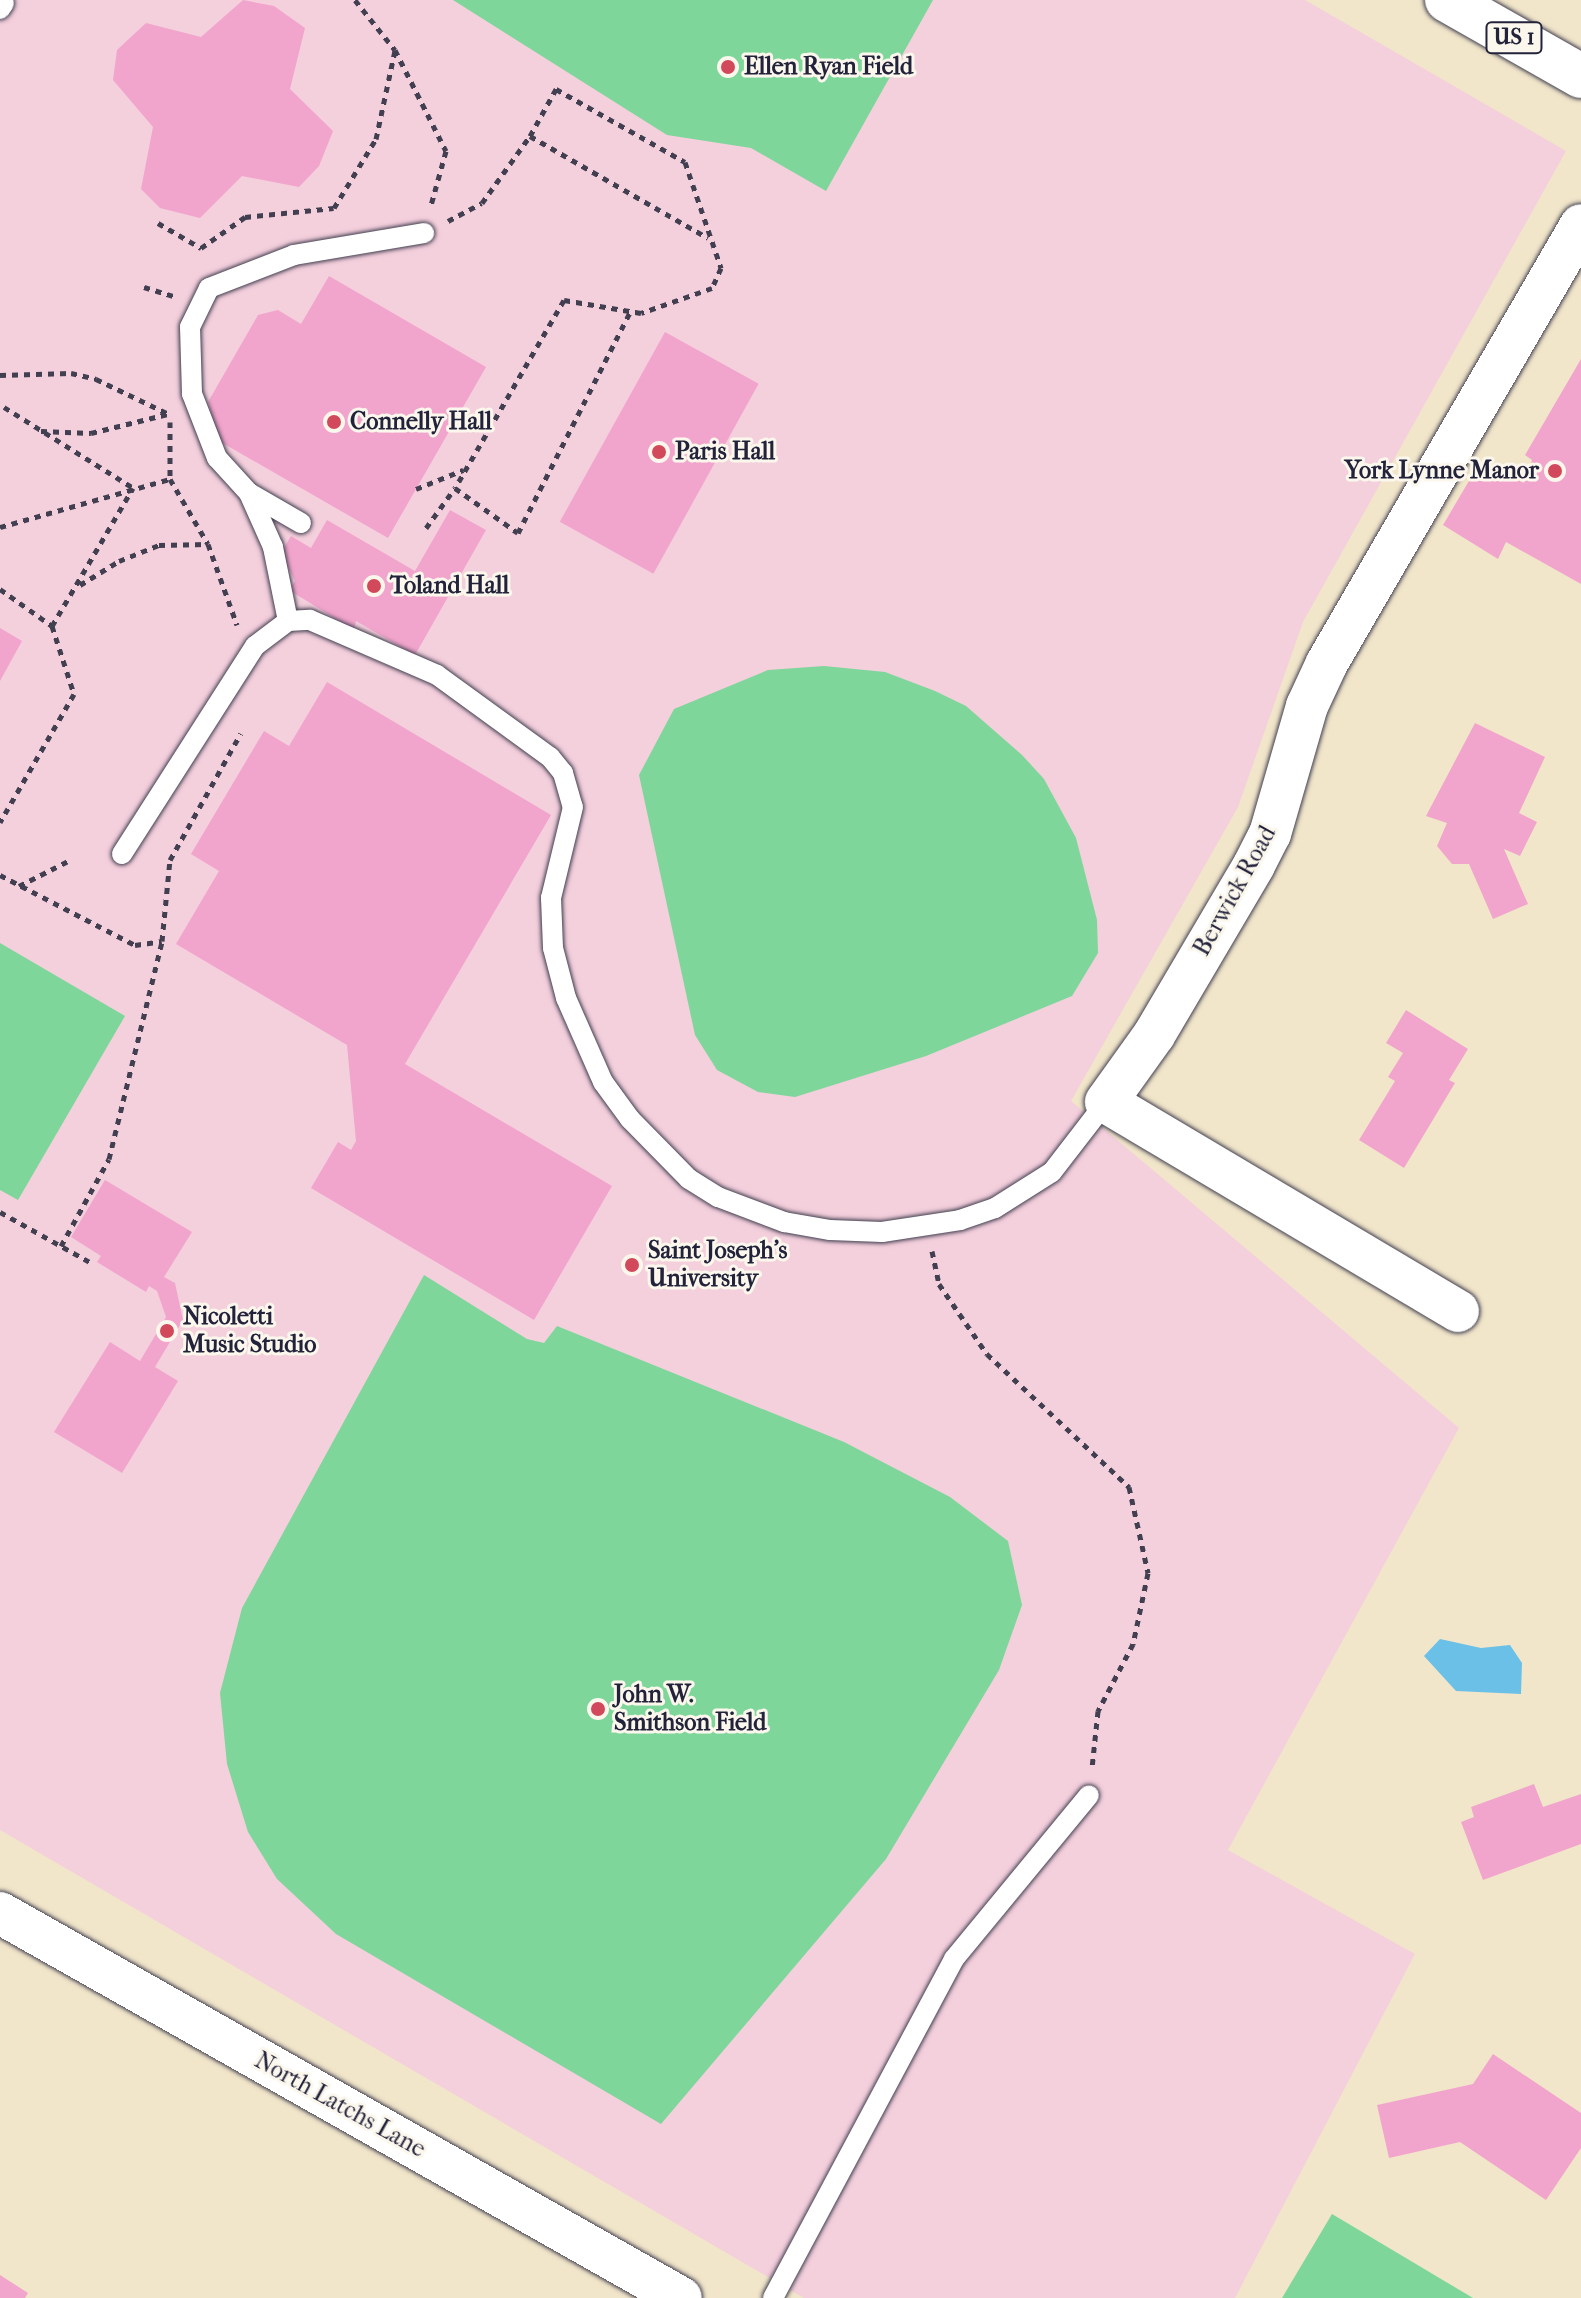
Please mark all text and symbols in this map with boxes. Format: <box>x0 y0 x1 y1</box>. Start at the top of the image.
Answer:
road number: US 1 <box>1484 20 1544 56</box>
place label: Ellen Ryan Field <box>744 53 913 81</box>
marker: Ellen Ryan Field <box>719 58 737 76</box>
place label: Connelly Hall <box>350 408 492 436</box>
marker: Connelly Hall <box>325 413 343 431</box>
place label: Paris Hall <box>675 438 775 466</box>
marker: Paris Hall <box>650 443 668 461</box>
place label: York Lynne Manor <box>1345 457 1539 485</box>
marker: York Lynne Manor <box>1546 462 1564 480</box>
place label: Toland Hall <box>390 572 509 600</box>
marker: Toland Hall <box>365 577 383 595</box>
street label: Berwick Road <box>1187 821 1283 961</box>
place label: Saint Joseph's University <box>648 1237 787 1293</box>
marker: Saint Joseph's University <box>623 1256 641 1274</box>
place label: Nicoletti Music Studio <box>183 1303 316 1359</box>
marker: Nicoletti Music Studio <box>158 1322 176 1340</box>
place label: John W. Smithson Field <box>614 1681 766 1737</box>
marker: John W. Smithson Field <box>589 1700 607 1718</box>
street label: North Latchs Lane <box>250 2046 430 2164</box>

